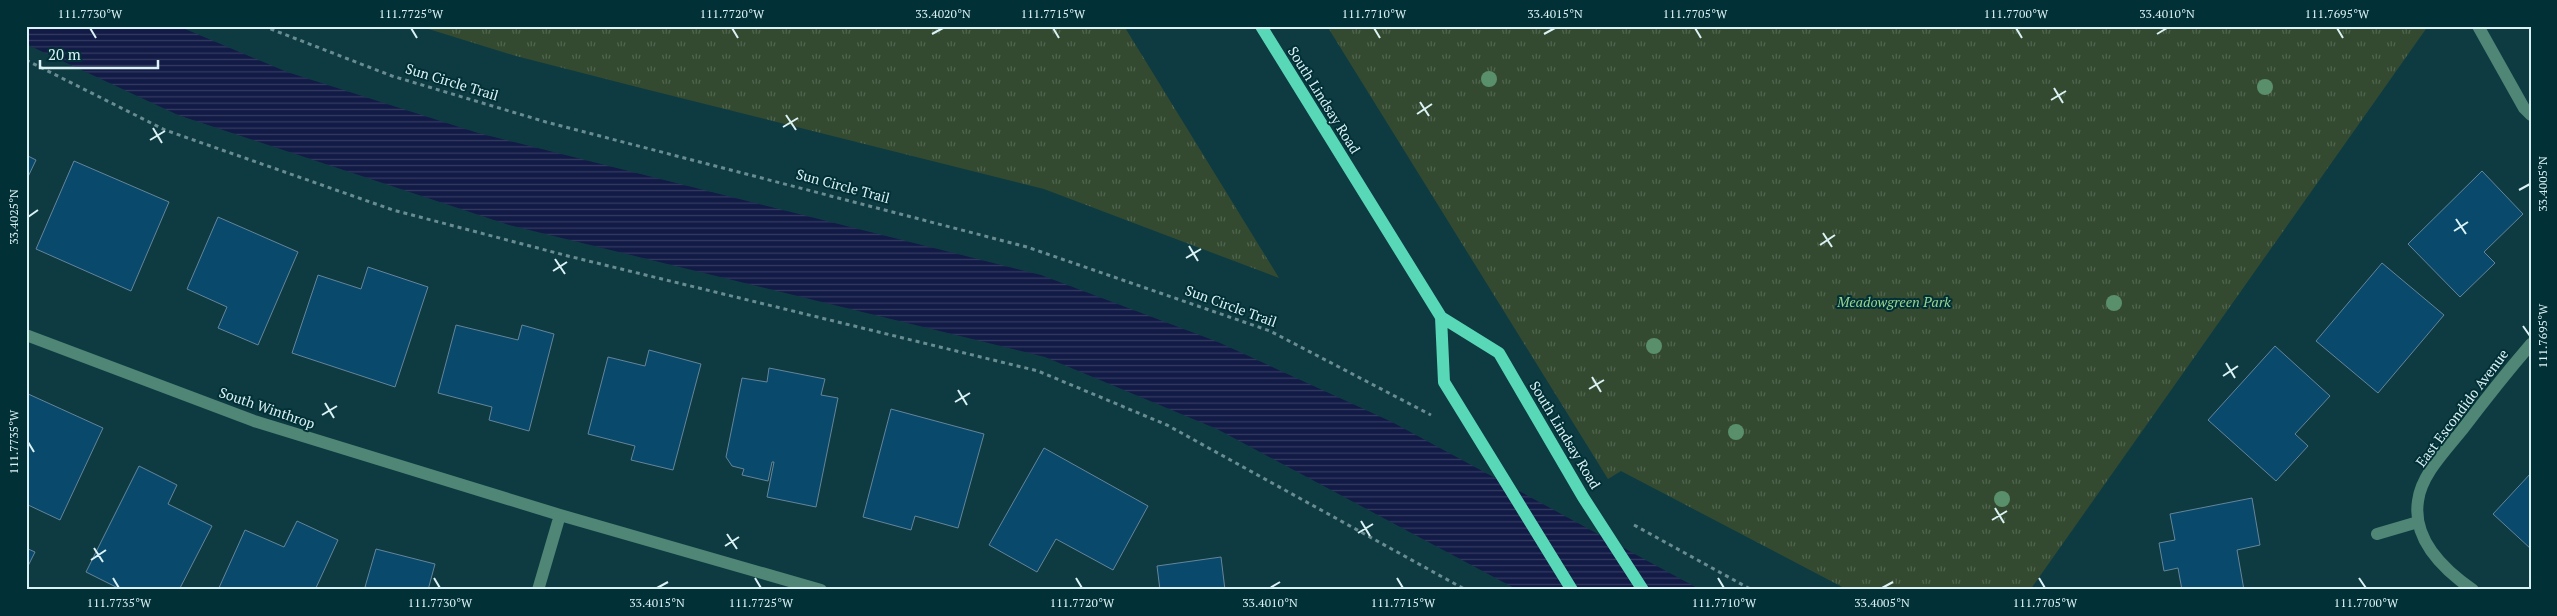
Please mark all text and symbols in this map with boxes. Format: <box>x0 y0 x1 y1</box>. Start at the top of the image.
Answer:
text: 111.7730°W <box>58 6 123 21</box>
text: 111.7725°W <box>379 6 444 21</box>
text: 111.7720°W <box>700 6 765 21</box>
text: 33.4020°N <box>915 6 971 21</box>
text: 111.7715°W <box>1021 6 1086 21</box>
text: 111.7710°W <box>1342 6 1407 21</box>
text: 33.4015°N <box>1527 6 1583 21</box>
text: 111.7705°W <box>1663 6 1728 21</box>
text: 111.7700°W <box>1984 6 2049 21</box>
text: 33.4010°N <box>2139 6 2195 21</box>
text: 111.7695°W <box>2305 6 2370 21</box>
scale bar <box>40 38 158 70</box>
street label: South Lindsay Road <box>1284 43 1365 157</box>
text: 20 m <box>48 44 81 64</box>
street label: Sun Circle Trail <box>403 58 501 105</box>
text: 33.4005°N <box>2535 156 2550 212</box>
street label: Sun Circle Trail <box>794 164 892 207</box>
text: 33.4025°N <box>6 189 21 245</box>
street label: Sun Circle Trail <box>1183 280 1280 331</box>
park label: Meadowgreen Park <box>1836 292 1951 311</box>
text: 111.7695°W <box>2535 303 2550 368</box>
street label: East Escondido Avenue <box>2411 345 2512 470</box>
street label: South Lindsay Road <box>1526 377 1605 493</box>
street label: South Winthrop <box>217 382 318 433</box>
text: 111.7735°W <box>6 409 21 474</box>
text: 111.7735°W <box>87 595 152 610</box>
text: 111.7730°W <box>408 595 473 610</box>
text: 33.4015°N <box>629 595 685 610</box>
text: 111.7725°W <box>729 595 794 610</box>
text: 111.7720°W <box>1050 595 1115 610</box>
text: 33.4010°N <box>1242 595 1298 610</box>
text: 111.7715°W <box>1371 595 1436 610</box>
text: 111.7710°W <box>1692 595 1757 610</box>
text: 33.4005°N <box>1854 595 1910 610</box>
text: 111.7705°W <box>2013 595 2078 610</box>
text: 111.7700°W <box>2334 595 2399 610</box>

